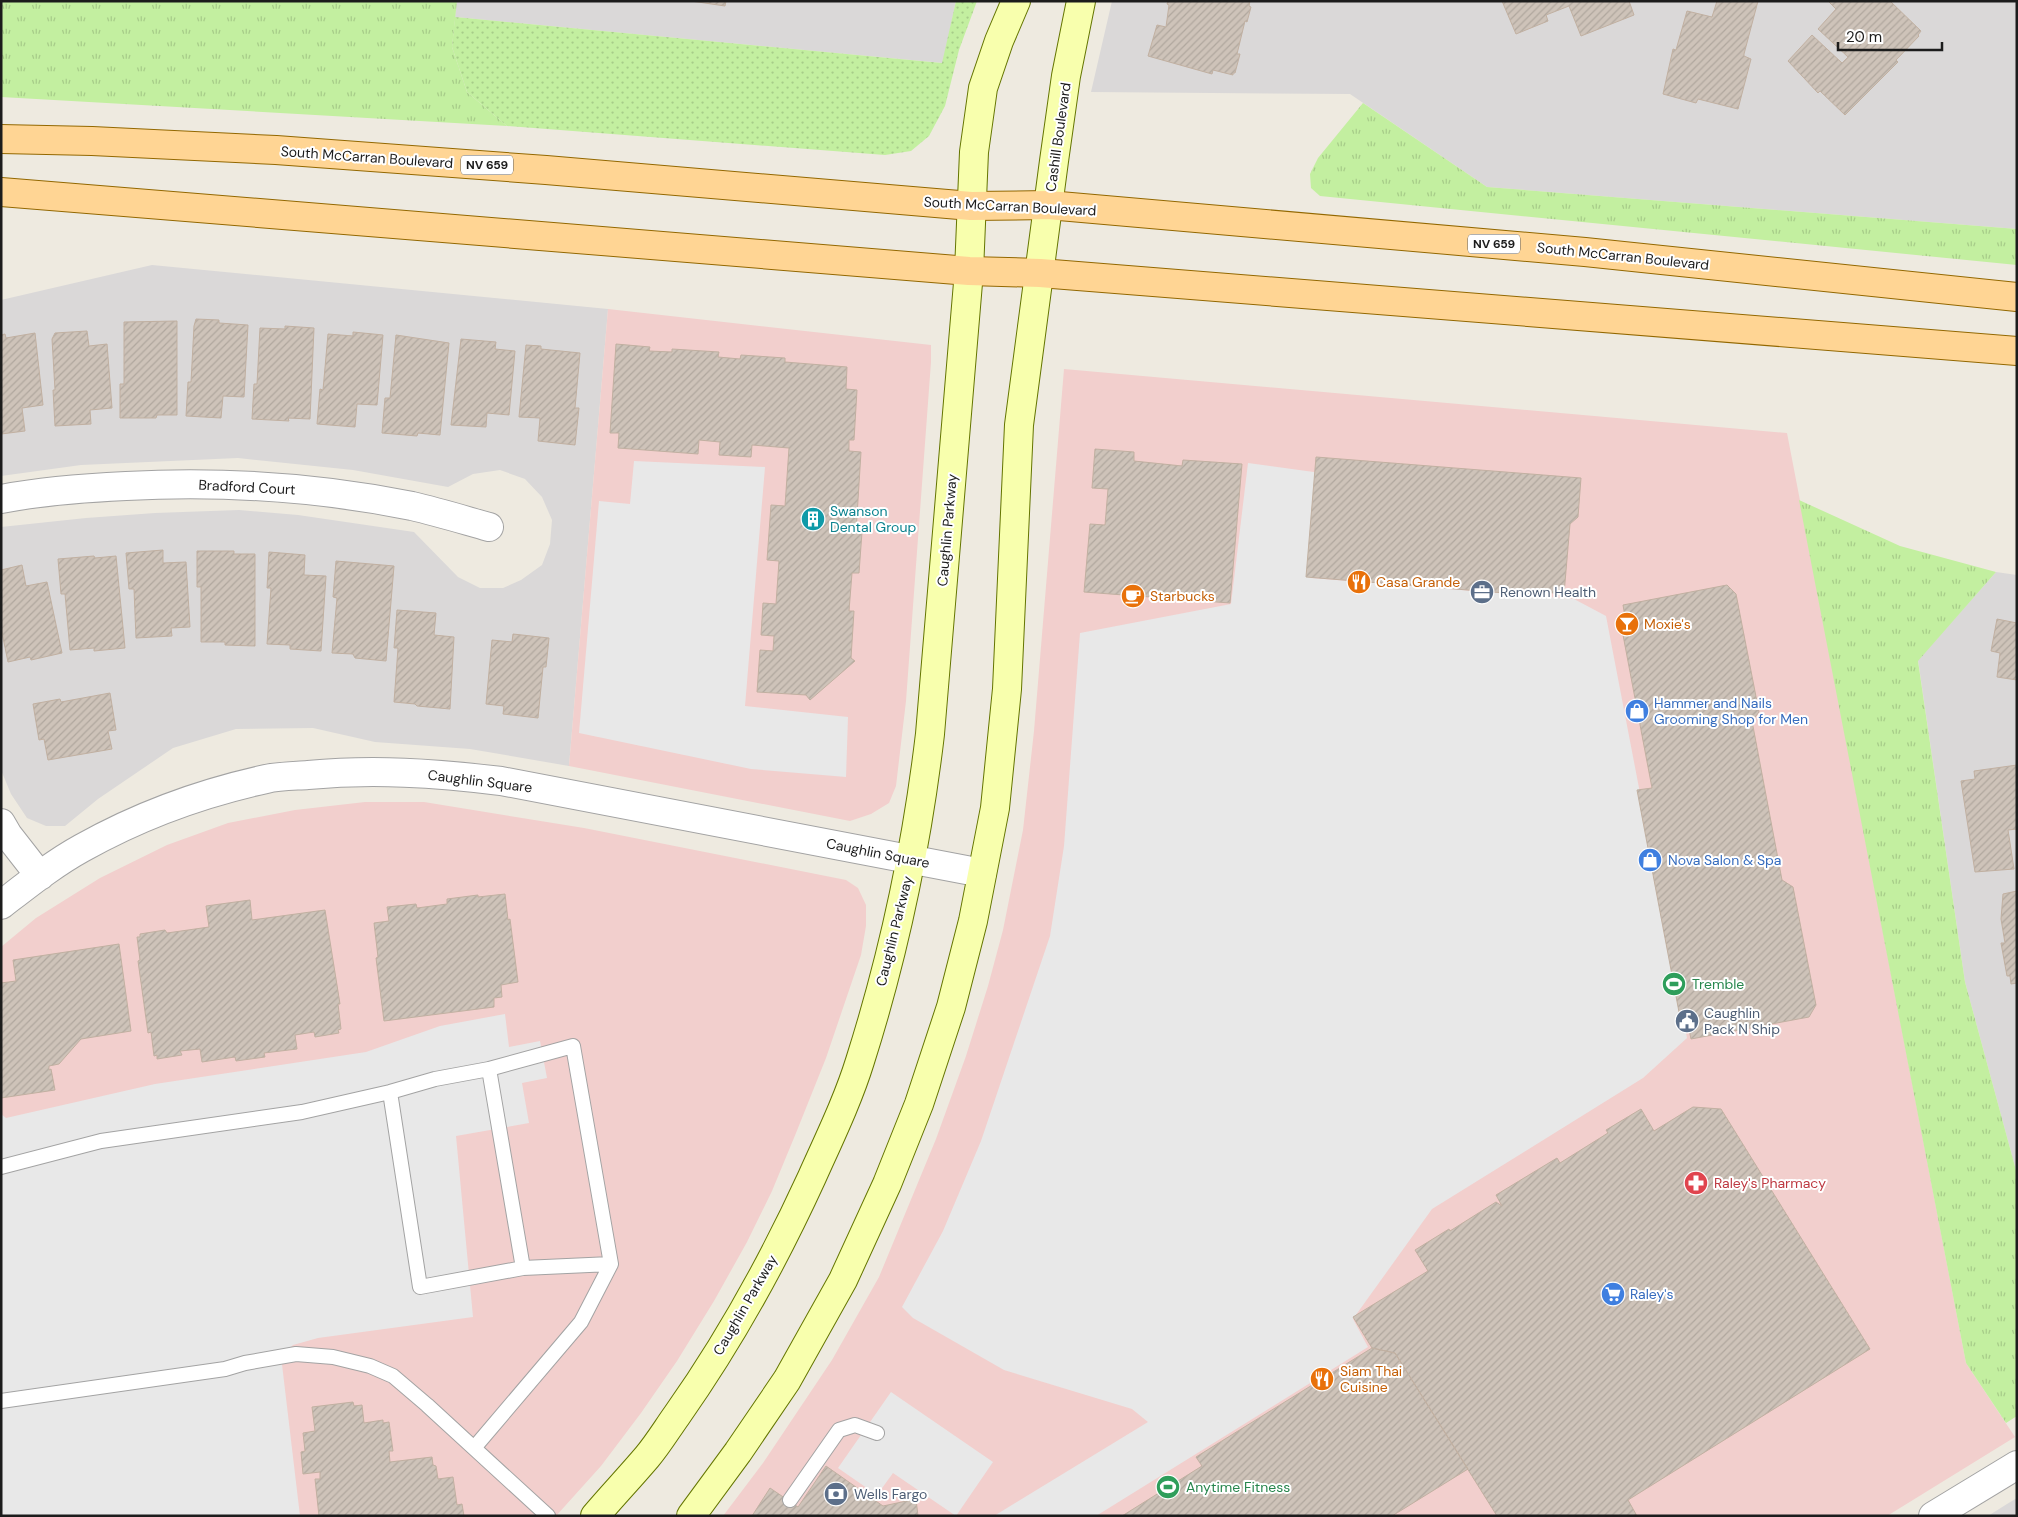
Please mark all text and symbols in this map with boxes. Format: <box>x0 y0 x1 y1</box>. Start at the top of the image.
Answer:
scale bar <box>1838 20 1942 52</box>
text: 20 m <box>1846 27 1882 47</box>
street label: Cashill Boulevard <box>1041 81 1075 193</box>
street label: South McCarran Boulevard <box>280 142 454 172</box>
road number: NV 659 <box>461 156 513 174</box>
street label: South McCarran Boulevard <box>923 192 1097 220</box>
road number: NV 659 <box>1468 234 1520 253</box>
street label: South McCarran Boulevard <box>1536 238 1710 274</box>
street label: Caughlin Parkway <box>933 473 961 587</box>
street label: Bradford Court <box>198 475 296 499</box>
place label: Swanson Dental Group <box>830 502 916 536</box>
building icon: Swanson Dental Group <box>800 506 826 532</box>
restaurant icon: Casa Grande <box>1346 569 1372 595</box>
place label: Casa Grande <box>1376 573 1460 591</box>
office icon: Renown Health <box>1469 579 1495 605</box>
cafe icon: Starbucks <box>1120 583 1146 609</box>
place label: Renown Health <box>1500 583 1596 601</box>
place label: Starbucks <box>1150 587 1215 605</box>
bar icon: Moxie's <box>1614 611 1640 637</box>
place label: Moxie's <box>1644 615 1691 633</box>
place label: Hammer and Nails Grooming Shop for Men <box>1654 694 1808 728</box>
shop icon: Hammer and Nails Grooming Shop for Men <box>1624 698 1650 724</box>
street label: Caughlin Square <box>427 766 533 796</box>
street label: Caughlin Square <box>825 834 931 872</box>
shop icon: Nova Salon & Spa <box>1637 847 1663 873</box>
place label: Nova Salon & Spa <box>1668 851 1781 869</box>
street label: Caughlin Parkway <box>872 874 916 988</box>
sports icon: Tremble <box>1661 971 1687 997</box>
place label: Tremble <box>1692 975 1744 993</box>
place label: Caughlin Pack N Ship <box>1704 1004 1780 1038</box>
public building icon: Caughlin Pack N Ship <box>1674 1008 1700 1034</box>
pharmacy icon: Raley's Pharmacy <box>1683 1170 1709 1196</box>
place label: Raley's Pharmacy <box>1714 1174 1826 1192</box>
street label: Caughlin Parkway <box>709 1251 781 1358</box>
supermarket icon: Raley's <box>1600 1281 1626 1307</box>
place label: Raley's <box>1630 1285 1674 1303</box>
place label: Siam Thai Cuisine <box>1340 1362 1402 1396</box>
restaurant icon: Siam Thai Cuisine <box>1309 1366 1335 1392</box>
sports icon: Anytime Fitness <box>1155 1474 1181 1500</box>
place label: Anytime Fitness <box>1186 1478 1290 1496</box>
bank icon: Wells Fargo <box>823 1481 849 1507</box>
place label: Wells Fargo <box>854 1485 927 1503</box>

